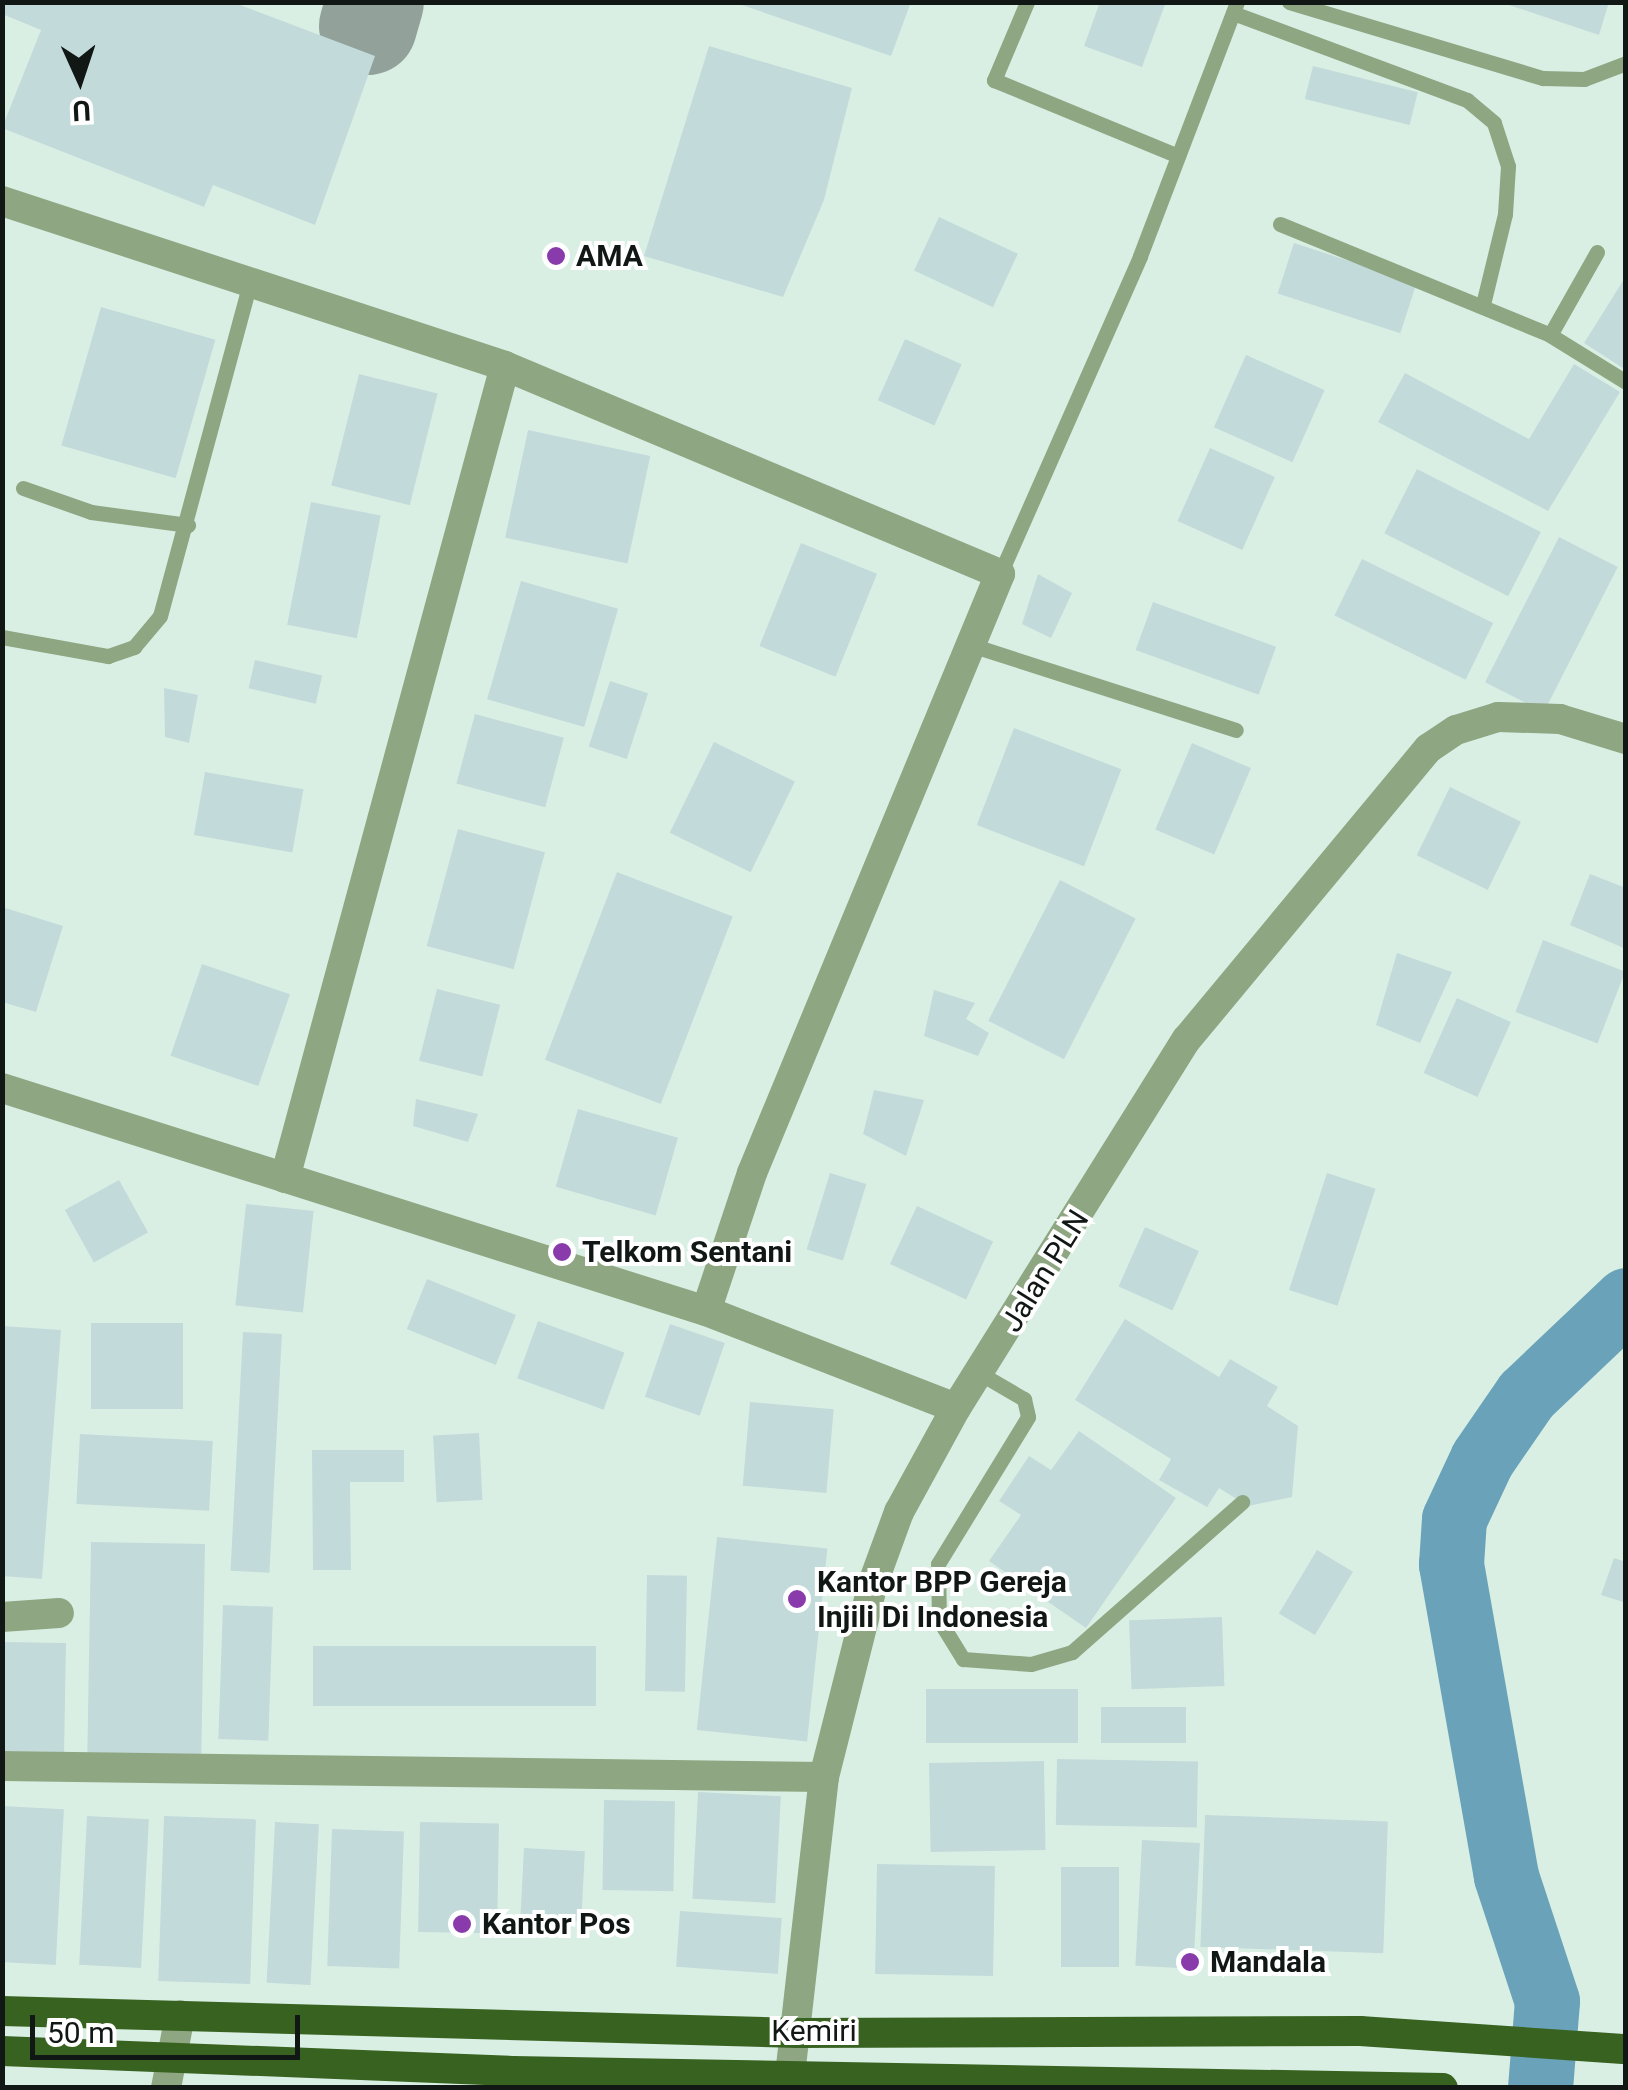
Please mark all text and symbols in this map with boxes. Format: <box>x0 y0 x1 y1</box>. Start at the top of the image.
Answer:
north arrow <box>30 30 130 130</box>
text: U <box>72 93 92 127</box>
place label: AMA <box>576 238 643 274</box>
marker: AMA <box>545 245 567 267</box>
street label: Jalan PLN <box>993 1203 1097 1339</box>
place label: Telkom Sentani <box>582 1234 792 1270</box>
marker: Telkom Sentani <box>551 1241 573 1263</box>
place label: Kantor BPP Gereja Injili Di Indonesia <box>817 1564 1067 1634</box>
marker: Kantor BPP Gereja Injili Di Indonesia <box>786 1588 808 1610</box>
place label: Kantor Pos <box>482 1906 631 1942</box>
marker: Kantor Pos <box>451 1913 473 1935</box>
place label: Mandala <box>1210 1944 1326 1980</box>
marker: Mandala <box>1179 1951 1201 1973</box>
scale bar <box>35 1995 305 2057</box>
street label: Kemiri <box>771 2013 857 2049</box>
text: 50 m <box>47 2015 114 2050</box>

